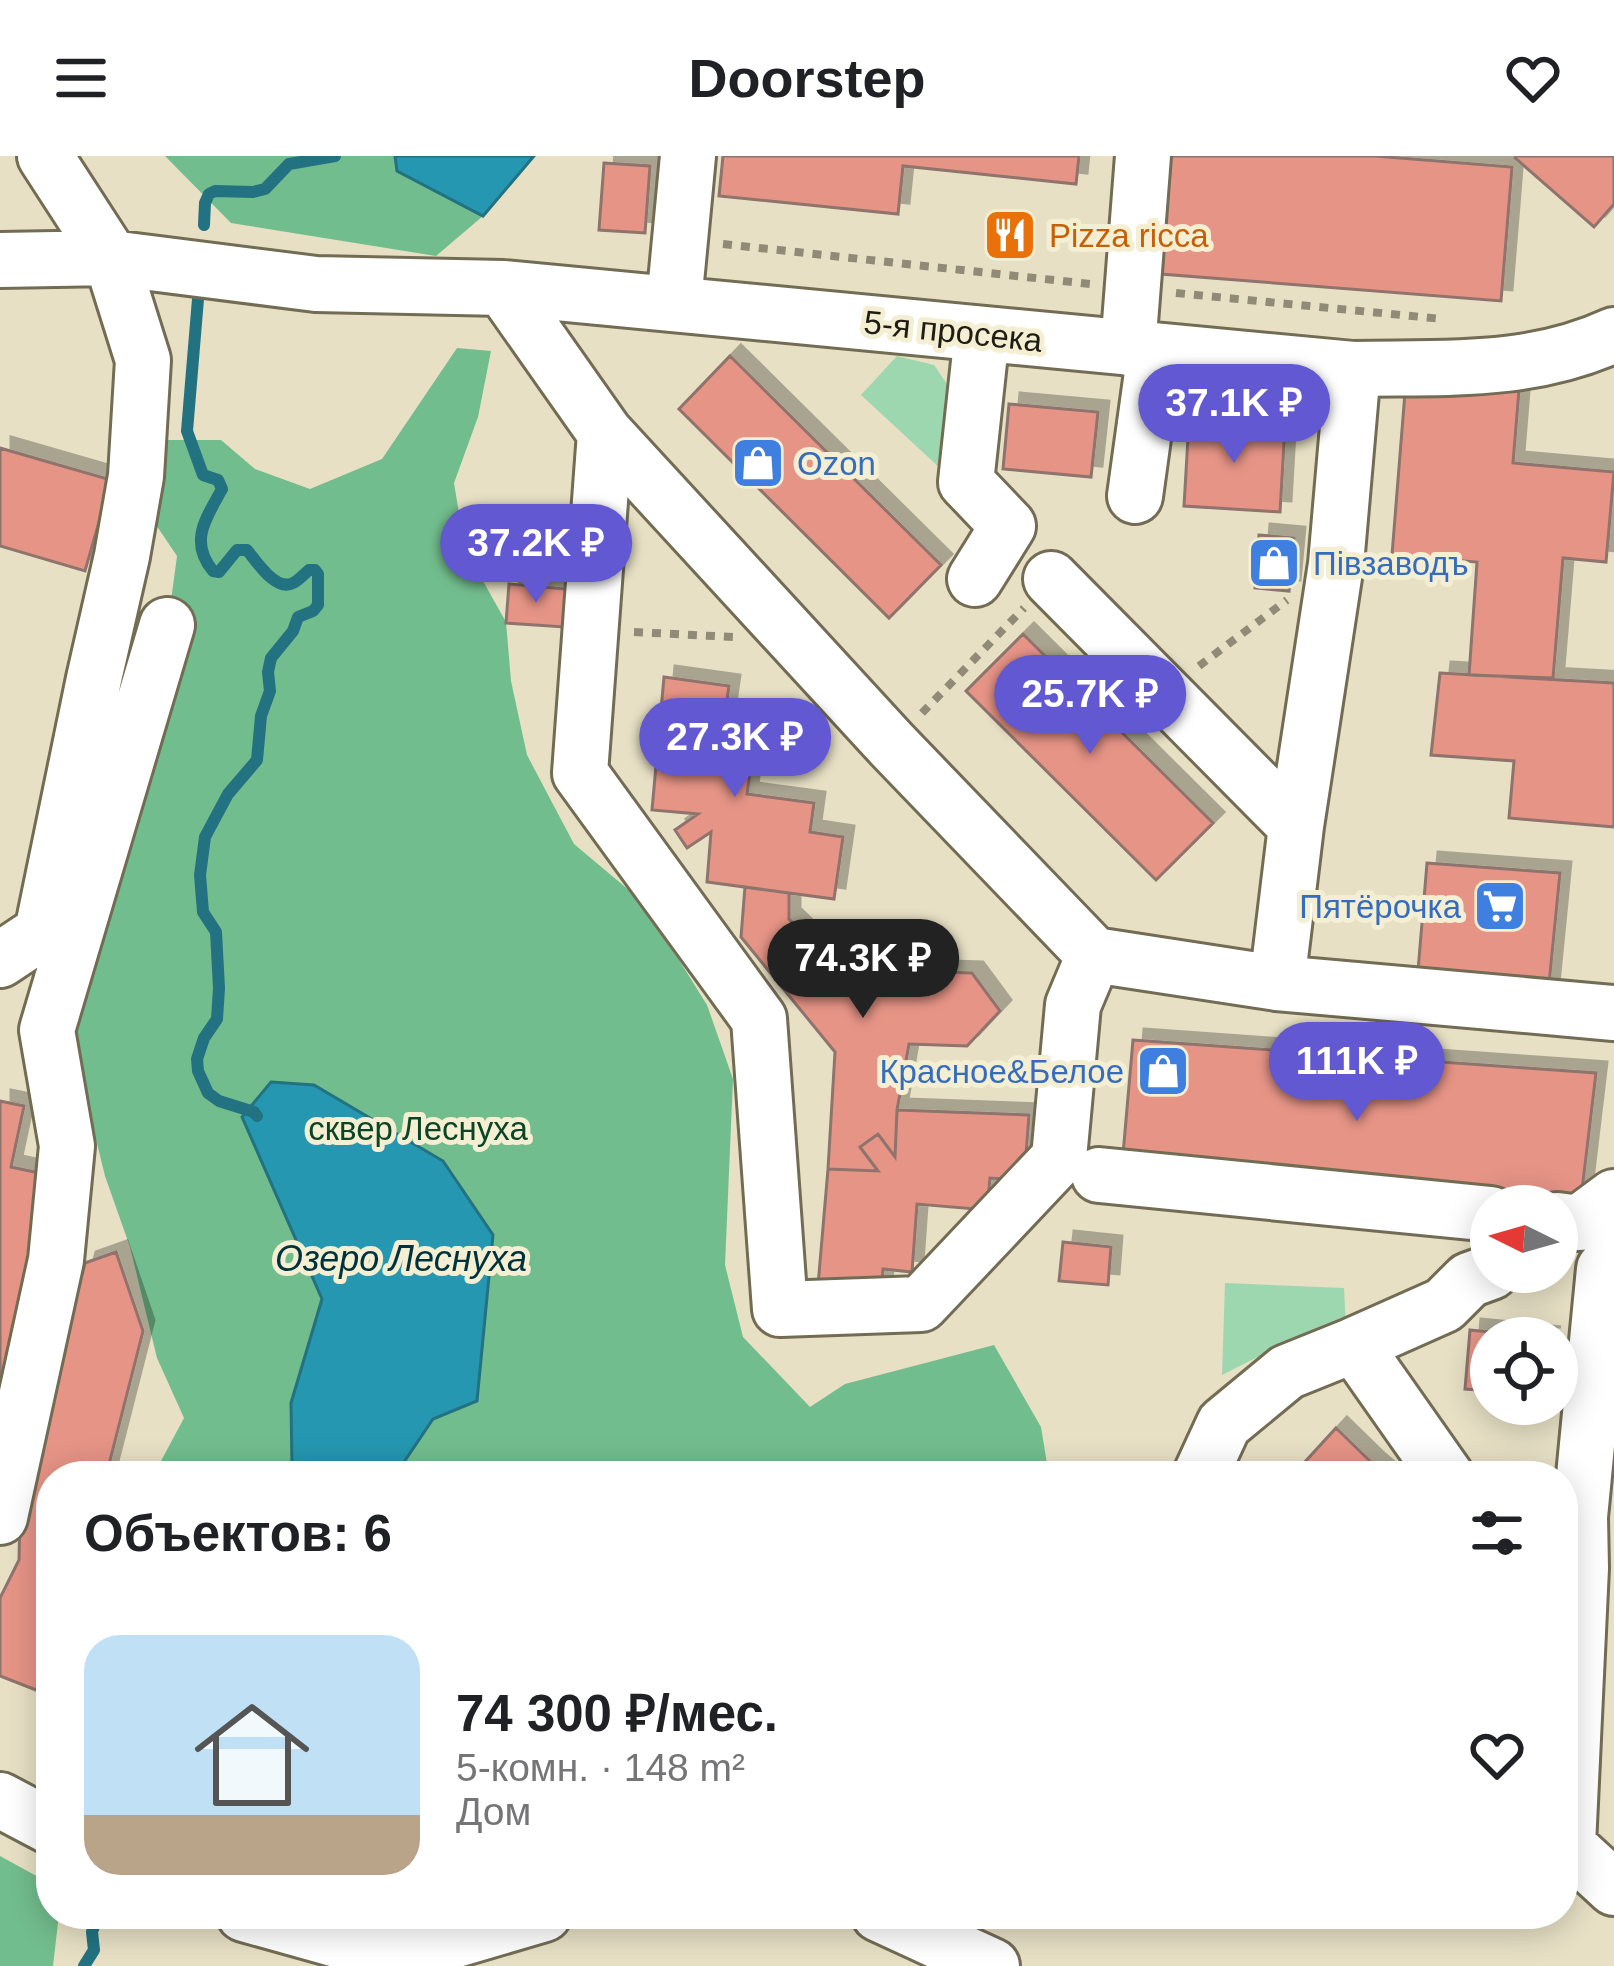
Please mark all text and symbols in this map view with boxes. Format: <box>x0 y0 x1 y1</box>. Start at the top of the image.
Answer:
icon: menu <box>48 45 114 111</box>
icon: heart <box>1500 45 1566 111</box>
text: Doorstep <box>688 48 926 108</box>
restaurant icon: Pizza ricca <box>982 207 1038 263</box>
place label: Pizza ricca <box>1049 217 1209 254</box>
street label: 5-я просека <box>862 303 1045 359</box>
pin: 37.1K ₽ <box>1123 364 1345 466</box>
text: 37.1K ₽ <box>1165 381 1303 424</box>
shop icon: Ozon <box>730 435 786 491</box>
place label: Ozon <box>797 445 876 482</box>
pin: 37.2K ₽ <box>425 504 647 606</box>
text: 37.2K ₽ <box>467 521 605 564</box>
shop icon: Пiвзаводъ <box>1246 535 1302 591</box>
place label: Пiвзаводъ <box>1313 545 1469 582</box>
pin: 25.7K ₽ <box>979 655 1201 757</box>
text: 25.7K ₽ <box>1021 672 1159 715</box>
pin: 27.3K ₽ <box>624 698 846 800</box>
text: 27.3K ₽ <box>666 715 804 758</box>
supermarket icon: Пятёрочка <box>1472 878 1528 934</box>
place label: Пятёрочка <box>1299 888 1462 925</box>
pin: 74.3K ₽ <box>752 919 974 1021</box>
text: 74.3K ₽ <box>794 936 932 979</box>
pin: 111K ₽ <box>1259 1022 1455 1124</box>
text: 111K ₽ <box>1296 1039 1418 1082</box>
shop icon: Красное&Белое <box>1135 1043 1191 1099</box>
place label: Красное&Белое <box>879 1053 1124 1090</box>
park label: сквер Леснуха <box>308 1110 528 1147</box>
north arrow <box>1470 1185 1578 1293</box>
map controls <box>1470 1185 1578 1425</box>
water label: Озеро Леснуха <box>275 1238 527 1279</box>
button: locate <box>1470 1317 1578 1425</box>
icon: filters <box>1464 1500 1530 1566</box>
text: Объектов: 6 <box>84 1505 392 1562</box>
icon: home <box>180 1683 324 1827</box>
text: 74 300 ₽/мес. <box>456 1685 778 1742</box>
icon: heart <box>1464 1722 1530 1788</box>
text: 5-комн. · 148 m² <box>456 1746 745 1789</box>
text: Дом <box>456 1790 531 1833</box>

